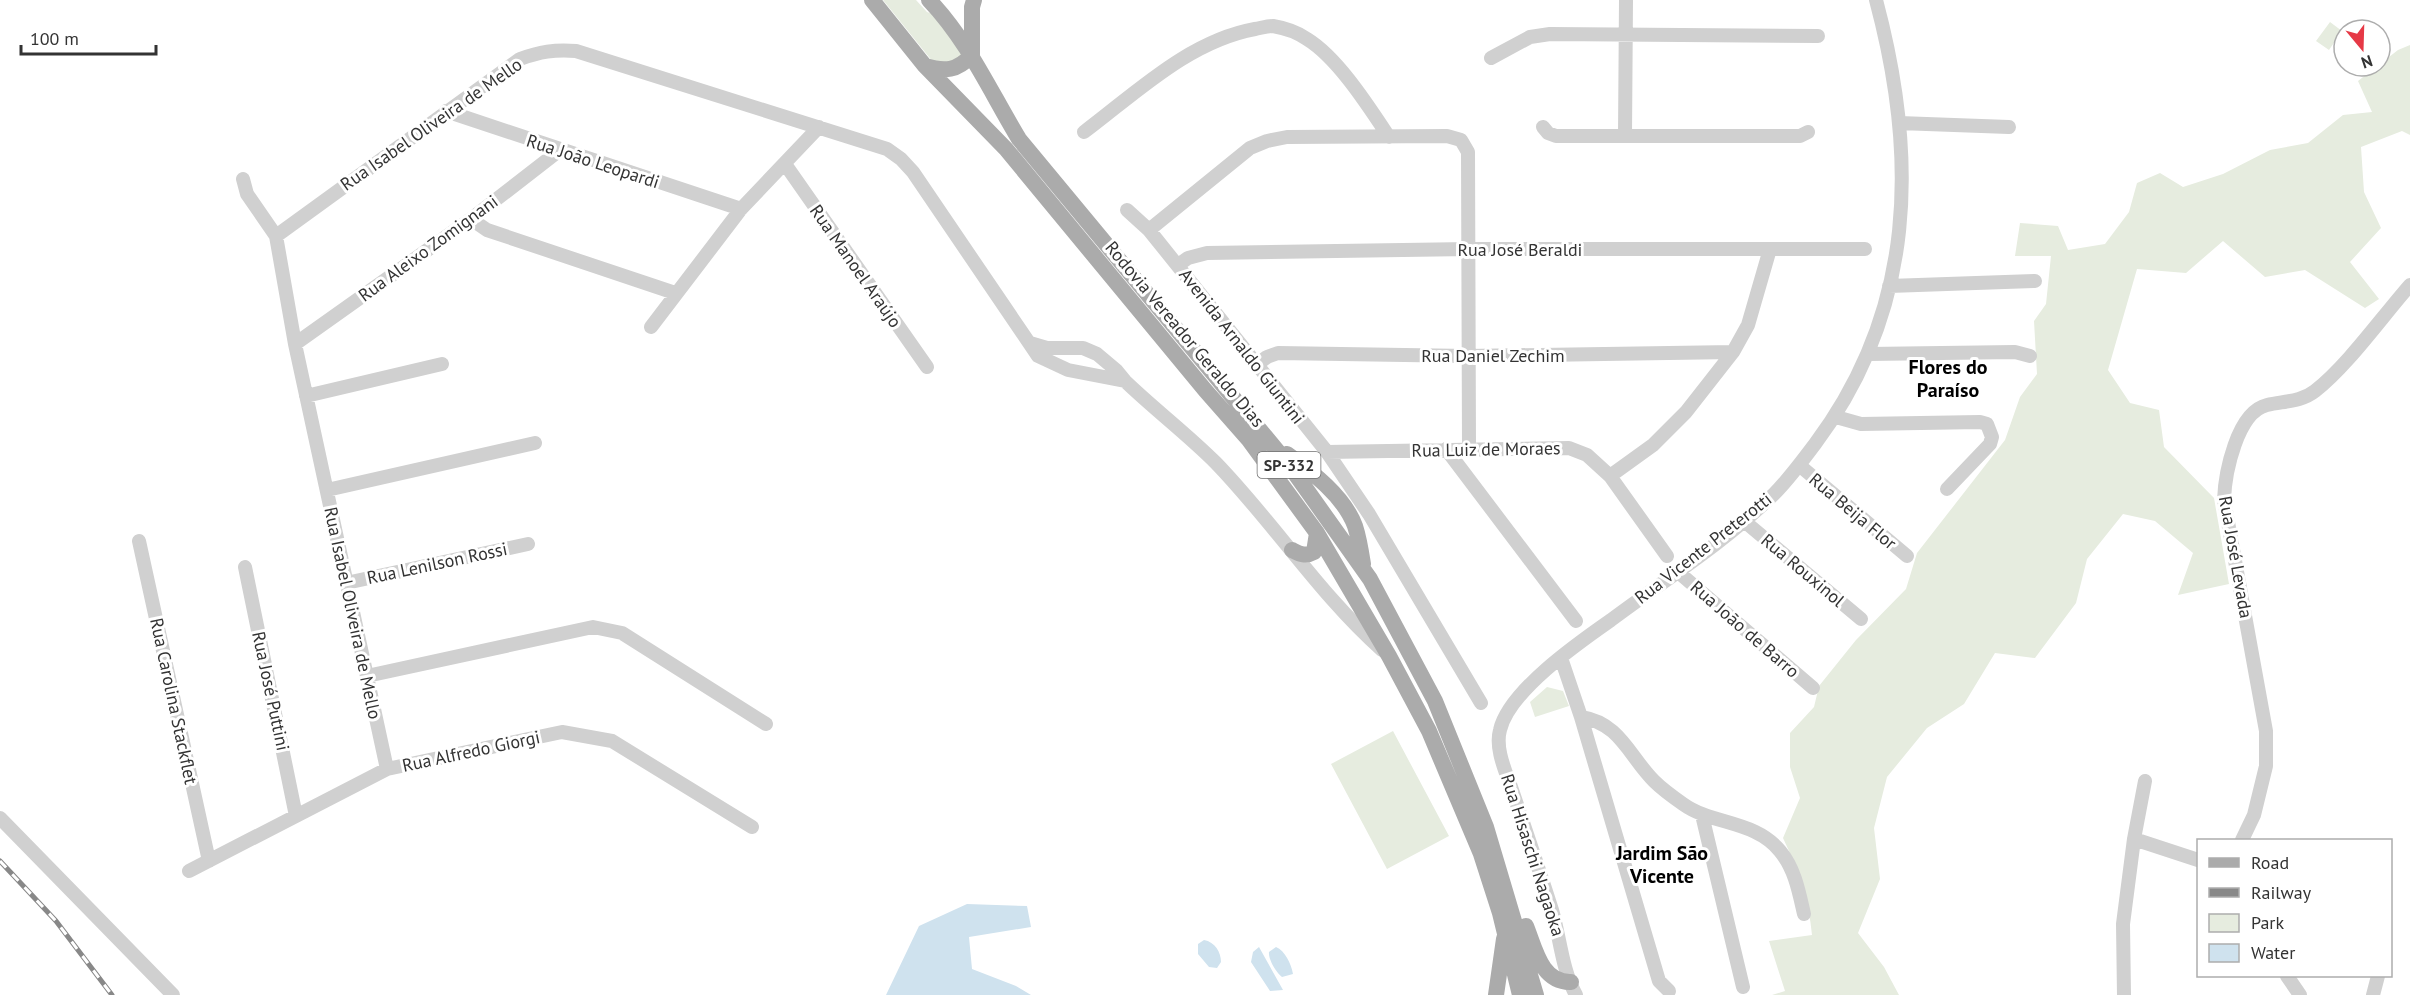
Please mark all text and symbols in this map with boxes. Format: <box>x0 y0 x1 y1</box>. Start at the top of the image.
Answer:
scale bar <box>21 18 156 56</box>
north arrow <box>2332 18 2392 78</box>
text: 100 m <box>30 27 79 50</box>
text: N <box>2359 51 2375 73</box>
street label: Rua Isabel Oliveira de Mello <box>336 52 526 196</box>
street label: Rua João Leopardi <box>524 129 662 193</box>
street label: Rua Aleixo Zomignani <box>354 190 502 306</box>
street label: Rua Manoel Araújo <box>805 200 907 332</box>
street label: Rodovia Vereador Geraldo Dias <box>1100 236 1270 432</box>
street label: Rua José Beraldi <box>1458 238 1582 261</box>
street label: Avenida Arnaldo Giuntini <box>1174 264 1310 428</box>
street label: Rua Daniel Zechim <box>1421 344 1565 367</box>
district label: Flores do Paraíso <box>1909 354 1988 403</box>
street label: Rua Luiz de Moraes <box>1411 436 1561 462</box>
road number: SP-332 <box>1258 452 1320 478</box>
street label: Rua Beija Flor <box>1804 468 1902 554</box>
street label: Rua Vicente Preterotti <box>1630 487 1776 609</box>
street label: Rua José Levada <box>2214 494 2258 620</box>
street label: Rua Isabel Oliveira de Mello <box>319 505 387 721</box>
street label: Rua Rouxinol <box>1757 528 1850 612</box>
street label: Rua Lenilson Rossi <box>365 537 509 589</box>
street label: Rua João de Barro <box>1686 575 1804 683</box>
street label: Rua Carolina Stackflet <box>145 616 203 786</box>
street label: Rua José Puttini <box>247 629 295 753</box>
street label: Rua Alfredo Giorgi <box>400 725 542 777</box>
street label: Rua Hisaschi Nagaoka <box>1496 771 1570 939</box>
legend <box>2197 839 2392 977</box>
district label: Jardim São Vicente <box>1615 840 1708 889</box>
text: Road <box>2251 851 2289 874</box>
text: Railway <box>2251 881 2312 904</box>
text: Park <box>2251 911 2284 934</box>
text: Water <box>2251 941 2295 964</box>

